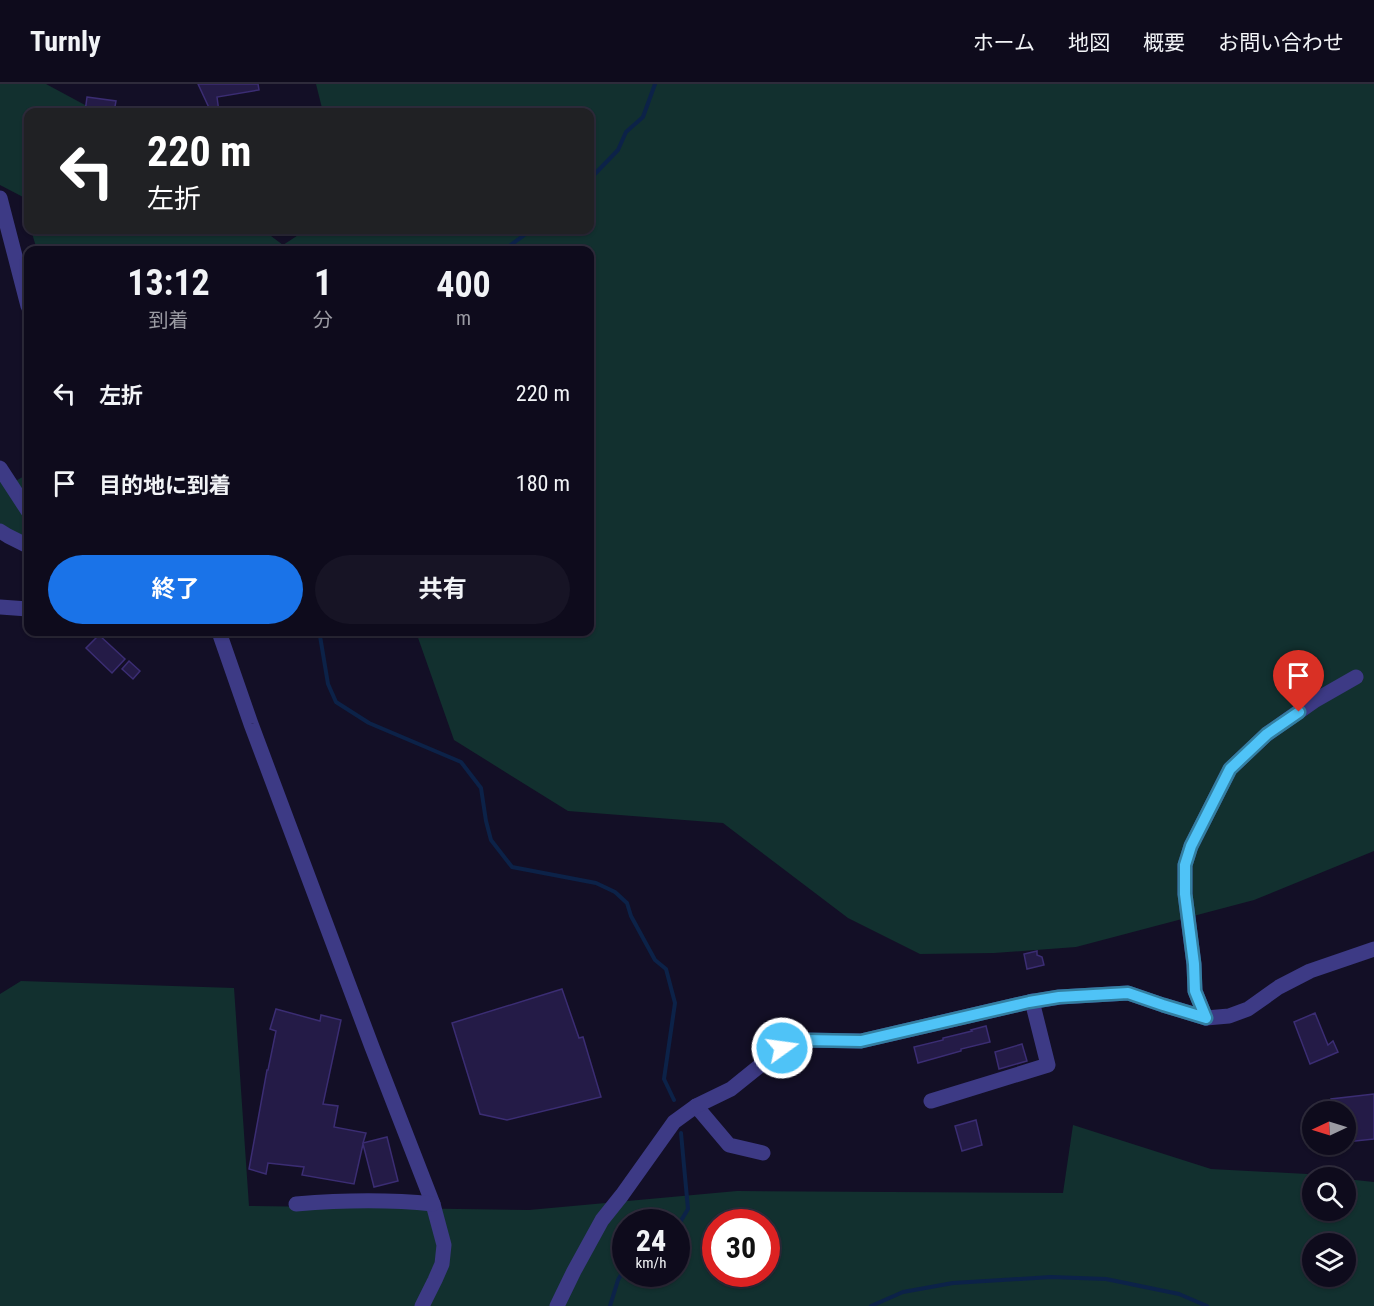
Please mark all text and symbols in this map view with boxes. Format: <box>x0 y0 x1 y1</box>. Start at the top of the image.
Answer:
text: Turnly <box>30 25 101 58</box>
text: ホーム <box>973 31 1035 55</box>
text: 地図 <box>1068 31 1110 55</box>
text: 概要 <box>1143 31 1185 55</box>
text: お問い合わせ <box>1218 31 1344 55</box>
text: 220 m <box>147 127 252 176</box>
icon: left <box>48 132 126 210</box>
text: 左折 <box>147 183 201 215</box>
text: 13:12 <box>127 262 210 304</box>
text: 1 <box>314 262 332 304</box>
text: 400 <box>436 264 491 306</box>
text: m <box>456 306 471 330</box>
text: 到着 <box>149 308 189 332</box>
text: 分 <box>313 308 333 332</box>
icon: left <box>48 377 81 410</box>
text: 220 m <box>516 381 570 406</box>
text: 左折 <box>99 383 143 408</box>
icon: arrive <box>48 467 81 500</box>
text: 180 m <box>516 471 570 496</box>
text: 目的地に到着 <box>99 473 231 498</box>
button: 終了 <box>48 555 303 624</box>
button: 共有 <box>315 555 570 624</box>
pin <box>1273 650 1324 712</box>
icon: arrive <box>1282 659 1315 692</box>
position arrow <box>750 1016 814 1080</box>
north arrow <box>1302 1101 1356 1155</box>
map controls <box>1302 1101 1356 1287</box>
button: search <box>1302 1167 1356 1221</box>
speed limit sign: 30 <box>702 1209 780 1287</box>
text: 24 <box>636 1223 666 1258</box>
button: layers <box>1302 1233 1356 1287</box>
text: km/h <box>636 1254 666 1272</box>

